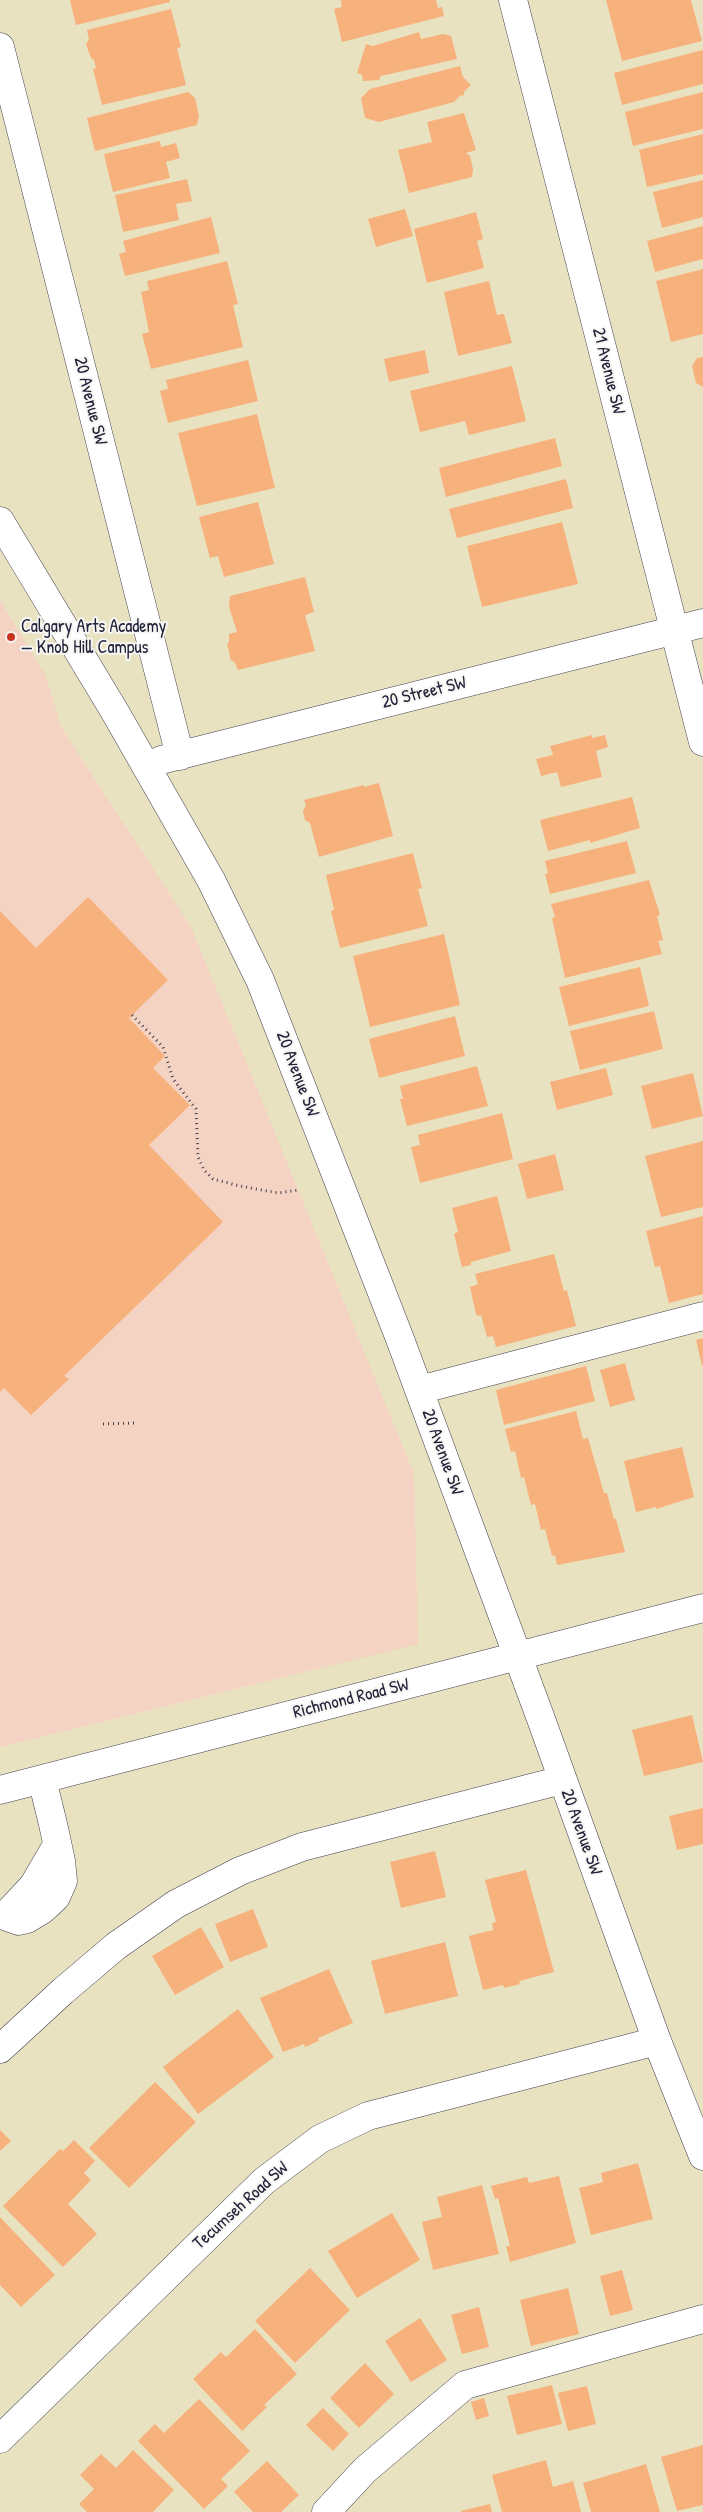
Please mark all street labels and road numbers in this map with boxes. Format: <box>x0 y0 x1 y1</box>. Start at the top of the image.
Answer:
street label: 21 Avenue SW <box>587 326 629 416</box>
street label: 20 Avenue SW <box>69 355 111 447</box>
street label: 20 Street SW <box>380 672 468 714</box>
street label: 20 Avenue SW <box>271 1028 323 1120</box>
street label: 20 Avenue SW <box>417 1406 467 1498</box>
street label: Richmond Road SW <box>291 1674 411 1724</box>
street label: 20 Avenue SW <box>556 1786 606 1878</box>
street label: Tecumseh Road SW <box>189 2158 293 2254</box>

